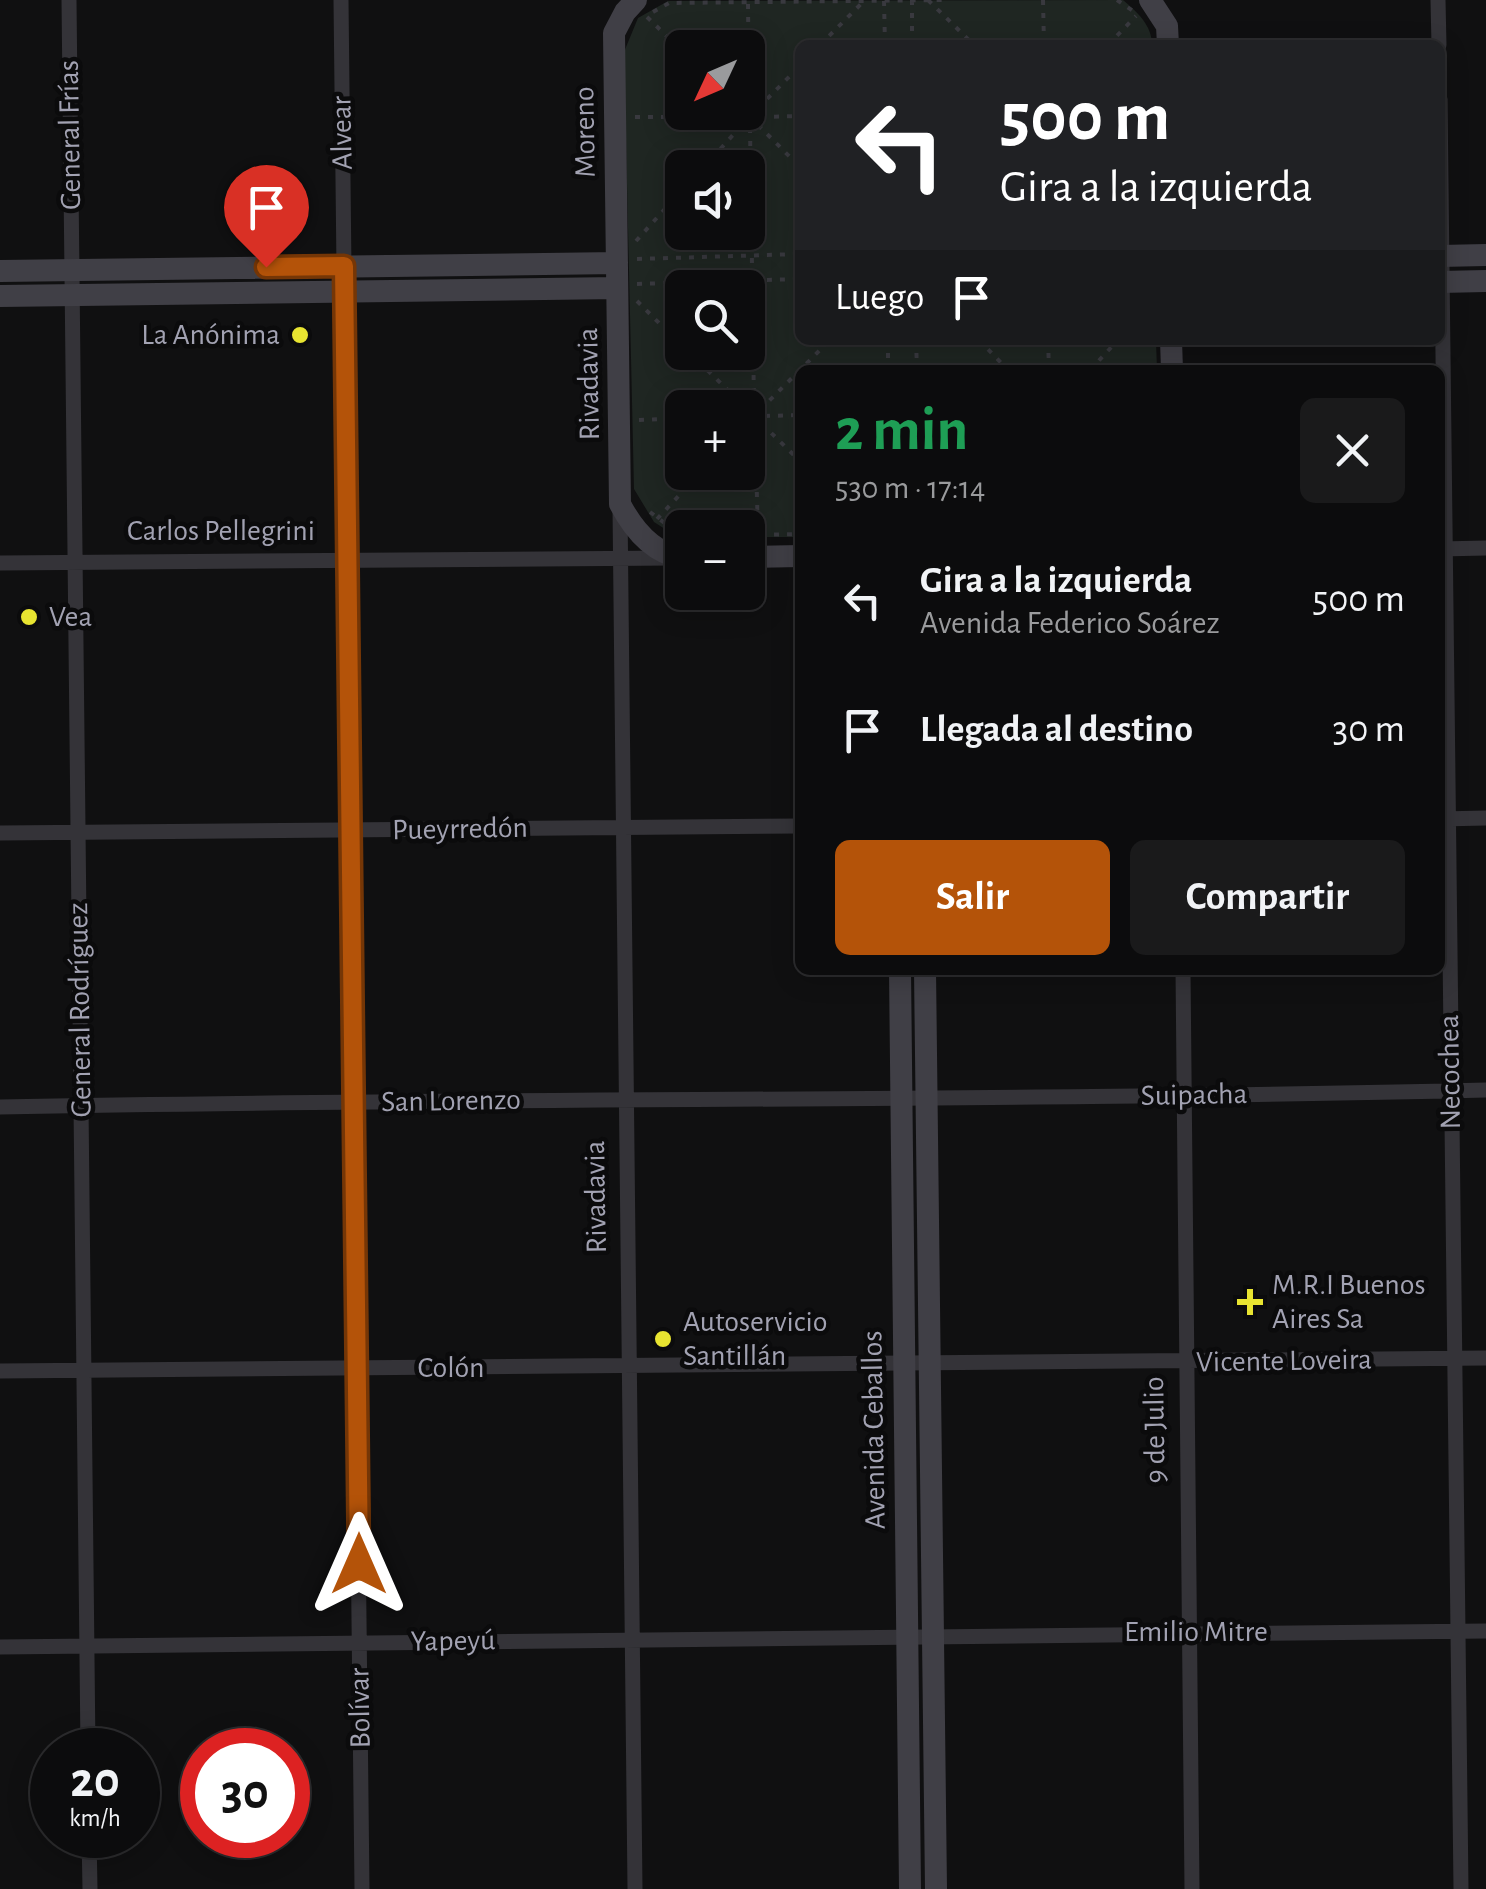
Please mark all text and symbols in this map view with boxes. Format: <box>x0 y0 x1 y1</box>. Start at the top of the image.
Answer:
north arrow <box>665 30 765 130</box>
map controls <box>665 30 765 610</box>
street label: General Frías <box>54 60 86 210</box>
icon: left <box>835 80 965 210</box>
text: 500 m <box>1000 83 1170 153</box>
street label: Moreno <box>569 86 601 178</box>
street label: Alvear <box>326 95 358 170</box>
button: sound <box>665 150 765 250</box>
pin <box>224 165 309 268</box>
text: Gira a la izquierda <box>1000 165 1313 210</box>
icon: arrive <box>239 180 294 235</box>
button: search <box>665 270 765 370</box>
icon: arrive <box>944 270 999 325</box>
text: Luego <box>835 279 924 317</box>
place label: La Anónima <box>141 320 280 350</box>
marker: La Anónima <box>289 324 311 346</box>
street label: Rivadavia <box>573 327 605 441</box>
button: + <box>665 390 765 490</box>
button: close <box>1300 398 1405 503</box>
text: 2 min <box>835 401 968 461</box>
text: 530 m · 17:14 <box>835 472 985 504</box>
button: − <box>665 510 765 610</box>
street label: Carlos Pellegrini <box>127 516 315 546</box>
text: Gira a la izquierda <box>920 562 1192 600</box>
icon: left <box>835 573 890 628</box>
text: 500 m <box>1312 581 1405 619</box>
place label: Vea <box>49 602 92 632</box>
marker: Vea <box>18 606 40 628</box>
text: Avenida Federico Soárez <box>920 607 1220 639</box>
icon: arrive <box>835 703 890 758</box>
text: Llegada al destino <box>920 711 1193 749</box>
text: 30 m <box>1333 711 1405 749</box>
street label: Pueyrredón <box>392 813 528 845</box>
button: Salir <box>835 840 1110 955</box>
button: Compartir <box>1130 840 1405 955</box>
street label: General Rodríguez <box>63 902 97 1118</box>
street label: Necochea <box>1434 1014 1466 1130</box>
street label: Suipacha <box>1140 1079 1248 1111</box>
street label: San Lorenzo <box>381 1085 521 1117</box>
street label: Rivadavia <box>580 1140 612 1254</box>
place label: M.R.I Buenos Aires Sa <box>1272 1270 1426 1334</box>
marker: M.R.I Buenos Aires Sa <box>1237 1289 1263 1315</box>
place label: Autoservicio Santillán <box>683 1307 827 1371</box>
marker: Autoservicio Santillán <box>652 1328 674 1350</box>
street label: Avenida Ceballos <box>857 1330 891 1530</box>
street label: Vicente Loveira <box>1196 1344 1372 1378</box>
street label: Colón <box>417 1353 485 1383</box>
street label: 9 de Julio <box>1139 1376 1171 1484</box>
position arrow <box>307 1512 411 1616</box>
street label: Emilio Mitre <box>1124 1617 1268 1647</box>
street label: Yapeyú <box>410 1625 496 1657</box>
street label: Bolívar <box>344 1667 376 1749</box>
speed limit sign: 30 <box>180 1728 310 1858</box>
text: 20 <box>70 1756 120 1806</box>
text: km/h <box>69 1806 121 1831</box>

